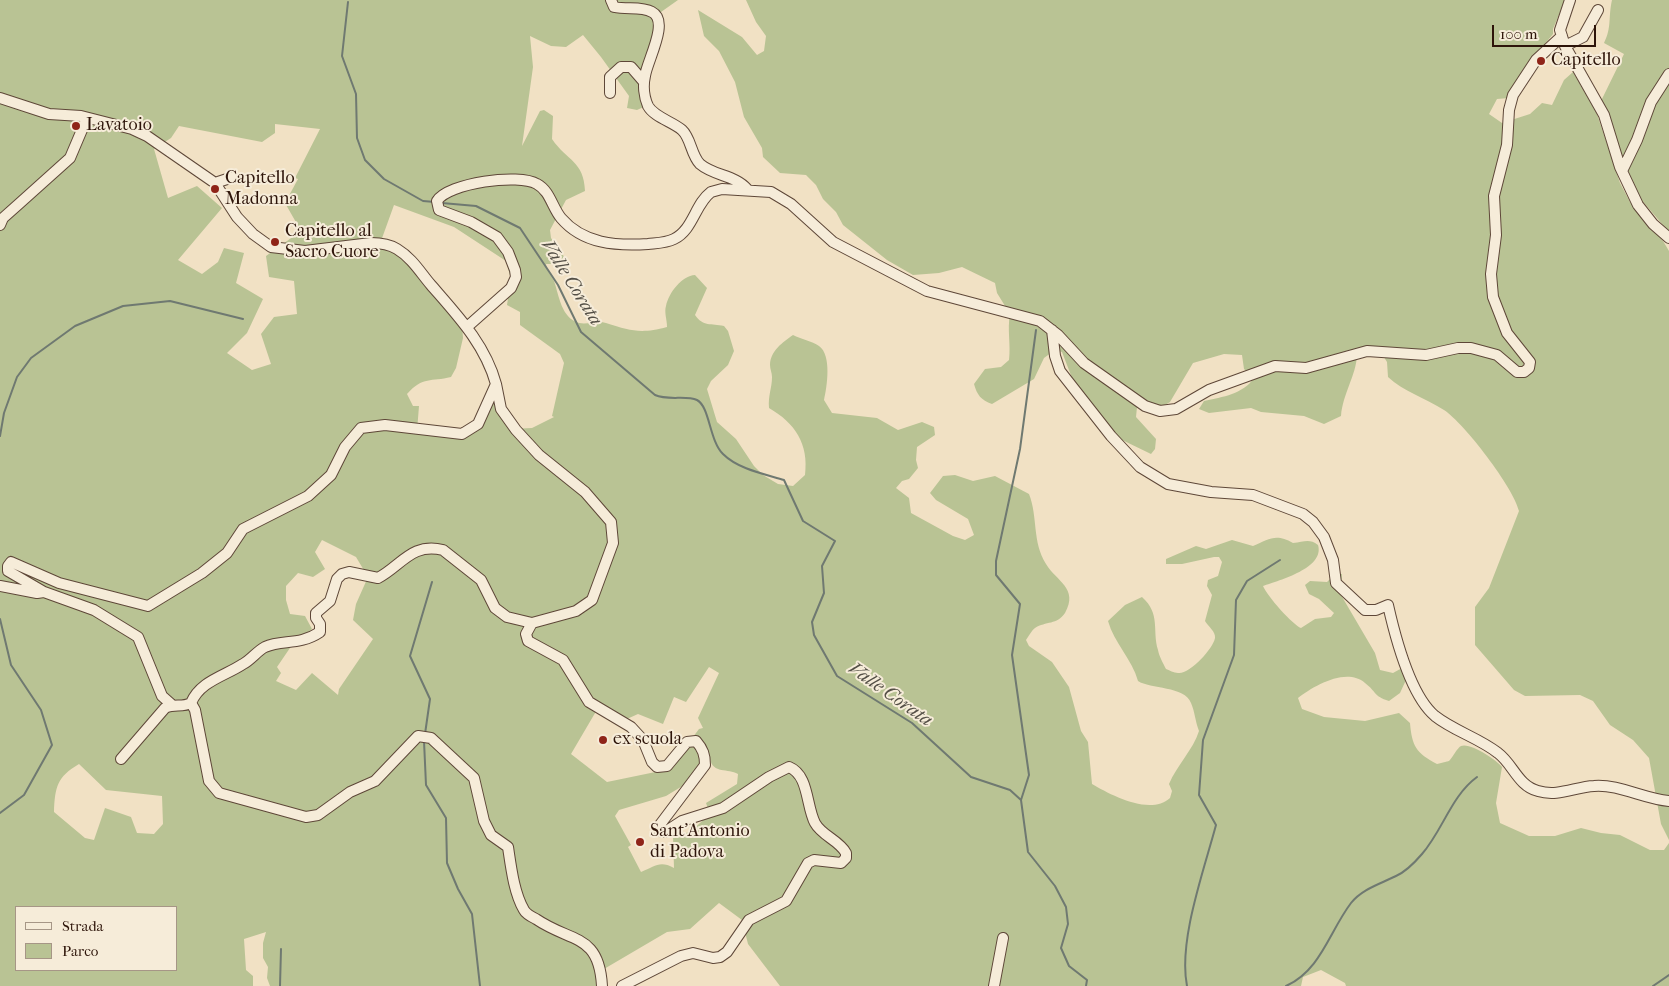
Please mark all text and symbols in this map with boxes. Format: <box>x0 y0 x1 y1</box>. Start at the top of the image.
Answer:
scale bar <box>1494 15 1598 47</box>
text: 100 m <box>1500 25 1538 43</box>
place label: Capitello <box>1551 50 1621 72</box>
marker: Capitello <box>1535 55 1547 67</box>
place label: Lavatoio <box>86 115 152 137</box>
marker: Lavatoio <box>70 120 82 132</box>
place label: Capitello Madonna <box>225 168 298 210</box>
marker: Capitello Madonna <box>209 183 221 195</box>
place label: Capitello al Sacro Cuore <box>285 221 379 264</box>
marker: Capitello al Sacro Cuore <box>269 236 281 248</box>
water label: Valle Corata <box>536 236 606 330</box>
water label: Valle Corata <box>844 658 936 732</box>
place label: ex scuola <box>613 729 682 751</box>
marker: ex scuola <box>597 734 609 746</box>
place label: Sant'Antonio di Padova <box>650 821 750 864</box>
marker: Sant'Antonio di Padova <box>634 836 646 848</box>
legend <box>15 906 178 971</box>
text: Strada <box>62 917 104 935</box>
text: Parco <box>62 942 98 960</box>

